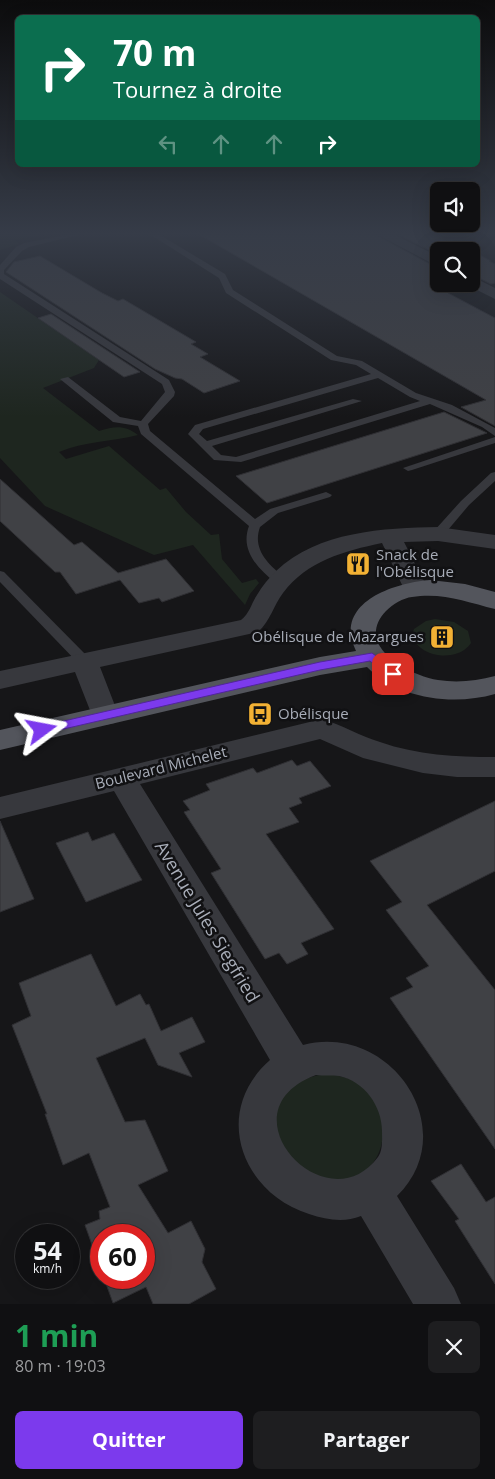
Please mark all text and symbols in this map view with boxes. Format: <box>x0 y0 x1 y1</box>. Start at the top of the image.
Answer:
text: 70 m <box>113 29 196 76</box>
icon: right <box>30 35 95 100</box>
text: Tournez à droite <box>113 74 282 104</box>
icon: left <box>154 130 182 158</box>
icon: ahead <box>207 130 235 158</box>
icon: ahead <box>260 130 288 158</box>
icon: right <box>313 130 341 158</box>
map controls <box>430 182 480 292</box>
button: sound <box>430 182 480 232</box>
button: search <box>430 242 480 292</box>
place label: Snack de l'Obélisque <box>376 544 454 581</box>
restaurant icon: Snack de l'Obélisque <box>345 551 371 577</box>
building icon: Obélisque de Mazargues <box>429 624 455 650</box>
place label: Obélisque de Mazargues <box>252 626 424 646</box>
pin <box>372 653 414 695</box>
icon: arrive <box>379 660 407 688</box>
bus stop icon: Obélisque <box>247 701 273 727</box>
position arrow <box>15 703 67 755</box>
place label: Obélisque <box>278 703 349 723</box>
street label: Boulevard Michelet <box>93 741 229 793</box>
street label: Avenue Jules Siegfried <box>150 836 266 1007</box>
speed limit sign: 60 <box>90 1224 155 1289</box>
text: 54 <box>33 1233 62 1267</box>
text: km/h <box>33 1260 62 1277</box>
text: 1 min <box>15 1315 98 1356</box>
button: close <box>428 1321 480 1373</box>
text: 80 m · 19:03 <box>15 1355 106 1377</box>
button: Quitter <box>15 1411 243 1469</box>
button: Partager <box>253 1411 480 1469</box>

